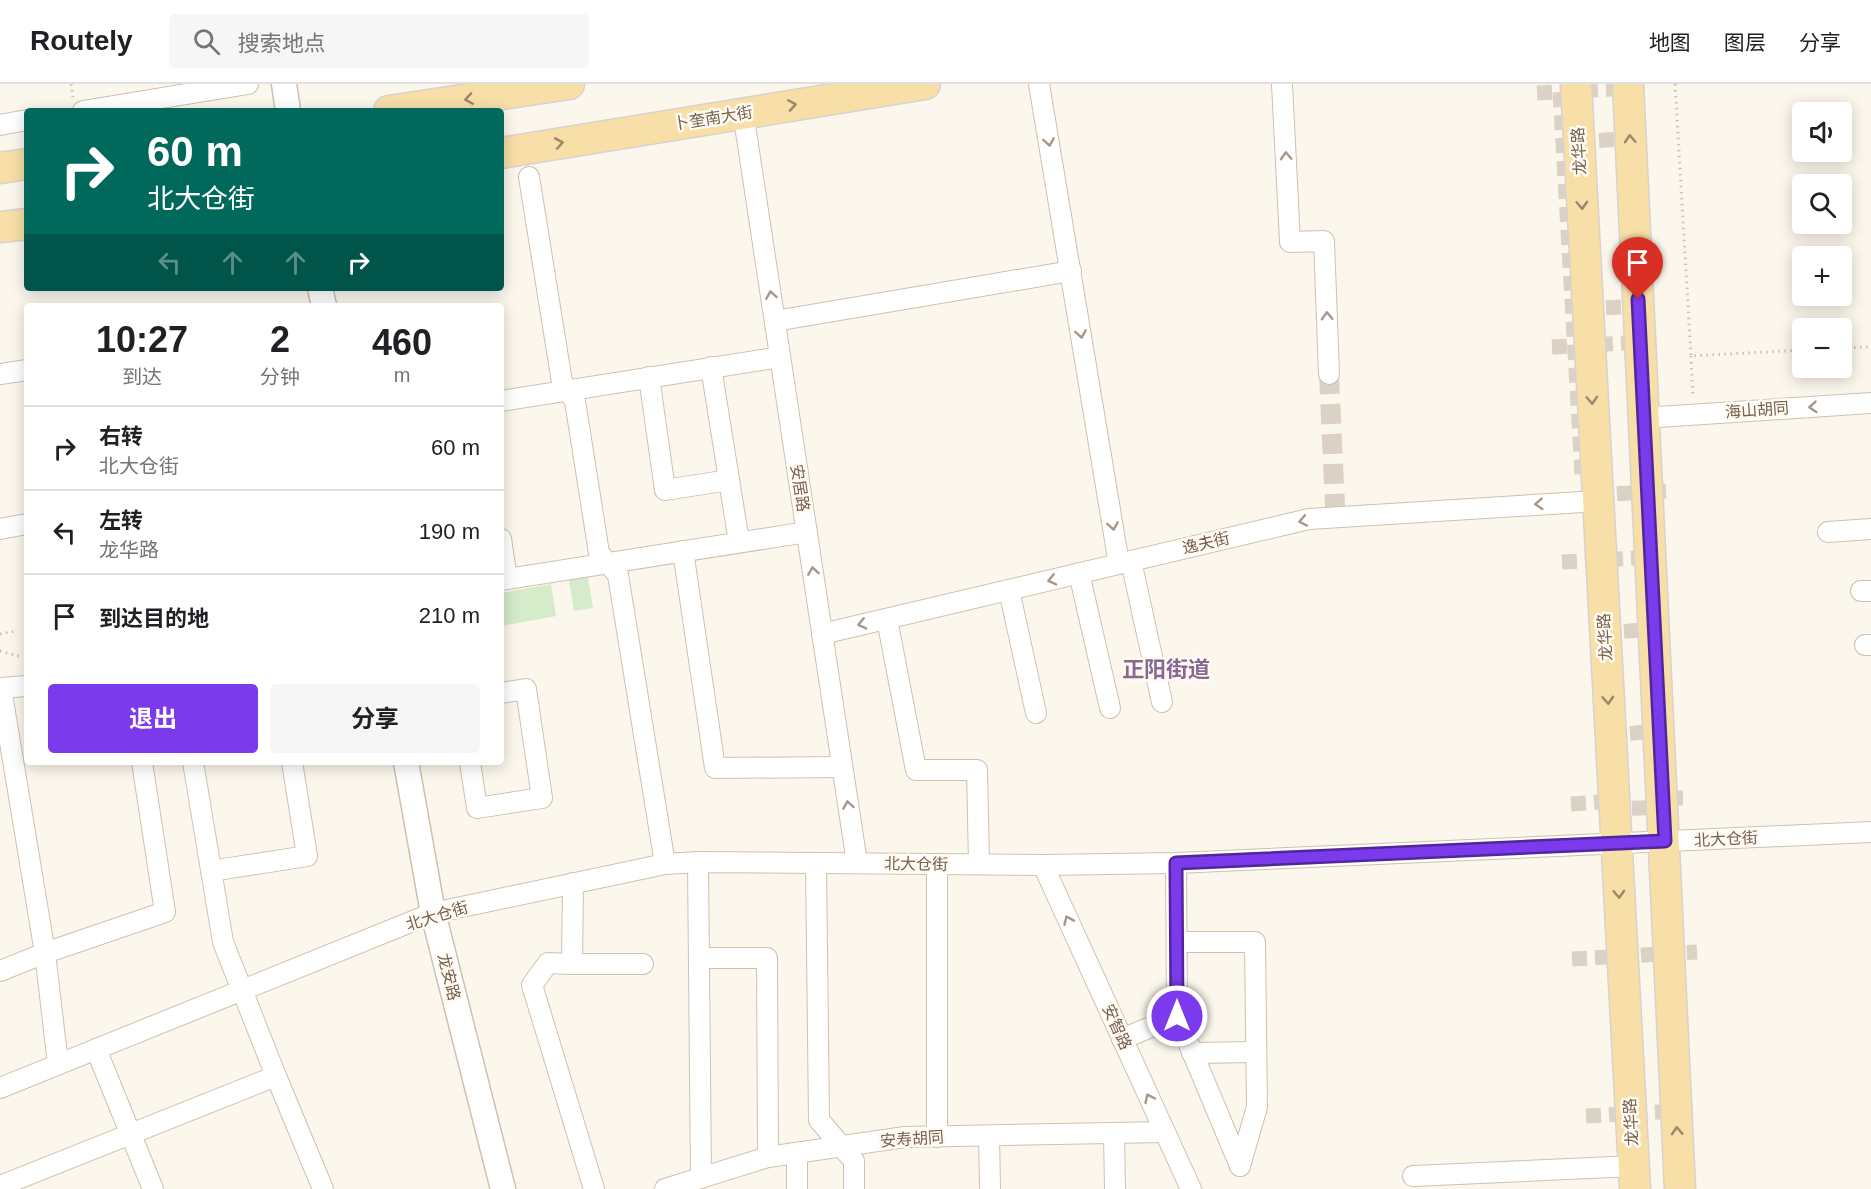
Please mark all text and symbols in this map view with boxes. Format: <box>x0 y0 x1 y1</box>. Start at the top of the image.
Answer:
search box <box>169 14 589 68</box>
text: Routely <box>30 25 133 56</box>
icon: search <box>190 25 223 58</box>
text: 搜索地点 <box>238 31 326 56</box>
text: 地图 <box>1649 31 1691 54</box>
text: 图层 <box>1724 31 1766 54</box>
text: 分享 <box>1799 31 1841 54</box>
one-way arrow <box>465 92 474 104</box>
one-way arrow <box>788 99 797 111</box>
map controls <box>1792 102 1852 378</box>
button: sound <box>1792 102 1852 162</box>
street label: 卜奎南大街 <box>672 103 754 133</box>
street label: 龙华路 <box>1569 127 1589 175</box>
text: 60 m <box>147 128 243 175</box>
icon: right <box>48 132 126 210</box>
one-way arrow <box>1624 134 1637 143</box>
one-way arrow <box>1042 136 1055 146</box>
one-way arrow <box>554 138 563 150</box>
one-way arrow <box>1279 152 1292 161</box>
button: search <box>1792 174 1852 234</box>
text: 北大仓街 <box>147 184 255 214</box>
one-way arrow <box>1576 201 1589 210</box>
pin <box>1612 237 1663 299</box>
icon: left <box>153 246 186 279</box>
icon: ahead <box>216 246 249 279</box>
icon: ahead <box>279 246 312 279</box>
icon: right <box>342 246 375 279</box>
icon: arrive <box>1621 246 1654 279</box>
button: + <box>1792 246 1852 306</box>
one-way arrow <box>765 290 777 300</box>
one-way arrow <box>1321 311 1333 320</box>
button: − <box>1792 318 1852 378</box>
text: 10:27 <box>96 319 188 360</box>
text: 2 <box>270 319 290 360</box>
text: 460 <box>372 322 432 363</box>
one-way arrow <box>1074 329 1087 339</box>
text: m <box>394 364 410 386</box>
text: 到达 <box>122 366 162 388</box>
text: 分钟 <box>260 366 300 388</box>
one-way arrow <box>1586 396 1599 405</box>
street label: 海山胡同 <box>1724 399 1790 421</box>
one-way arrow <box>1808 400 1817 413</box>
text: 右转 <box>99 424 143 449</box>
icon: right <box>48 432 81 465</box>
text: 60 m <box>431 435 480 460</box>
text: 北大仓街 <box>99 455 179 477</box>
street label: 安居路 <box>788 463 812 513</box>
one-way arrow <box>1535 498 1544 511</box>
text: 左转 <box>99 508 143 533</box>
one-way arrow <box>1298 514 1308 527</box>
icon: left <box>48 516 81 549</box>
text: 190 m <box>419 519 480 544</box>
one-way arrow <box>1106 521 1119 531</box>
street label: 逸夫街 <box>1181 529 1231 557</box>
text: 龙华路 <box>99 539 159 561</box>
one-way arrow <box>807 566 819 575</box>
one-way arrow <box>1047 572 1057 585</box>
icon: arrive <box>48 600 81 633</box>
text: 210 m <box>419 603 480 628</box>
text: 到达目的地 <box>99 606 209 631</box>
street label: 龙华路 <box>1595 613 1615 661</box>
one-way arrow <box>857 617 867 630</box>
district label: 正阳街道 <box>1122 657 1210 682</box>
button: 退出 <box>48 684 258 753</box>
button: 分享 <box>270 684 480 753</box>
one-way arrow <box>1602 695 1615 704</box>
one-way arrow <box>842 801 855 811</box>
street label: 北大仓街 <box>1694 829 1758 849</box>
street label: 北大仓街 <box>884 855 948 873</box>
one-way arrow <box>1612 890 1625 899</box>
street label: 北大仓街 <box>404 899 470 933</box>
one-way arrow <box>1064 916 1076 927</box>
street label: 龙安路 <box>435 952 463 1002</box>
position arrow <box>1145 984 1209 1048</box>
street label: 安智路 <box>1099 1002 1135 1052</box>
one-way arrow <box>1144 1093 1156 1104</box>
street label: 龙华路 <box>1621 1098 1641 1146</box>
one-way arrow <box>1671 1126 1684 1135</box>
street label: 安寿胡同 <box>879 1128 945 1150</box>

